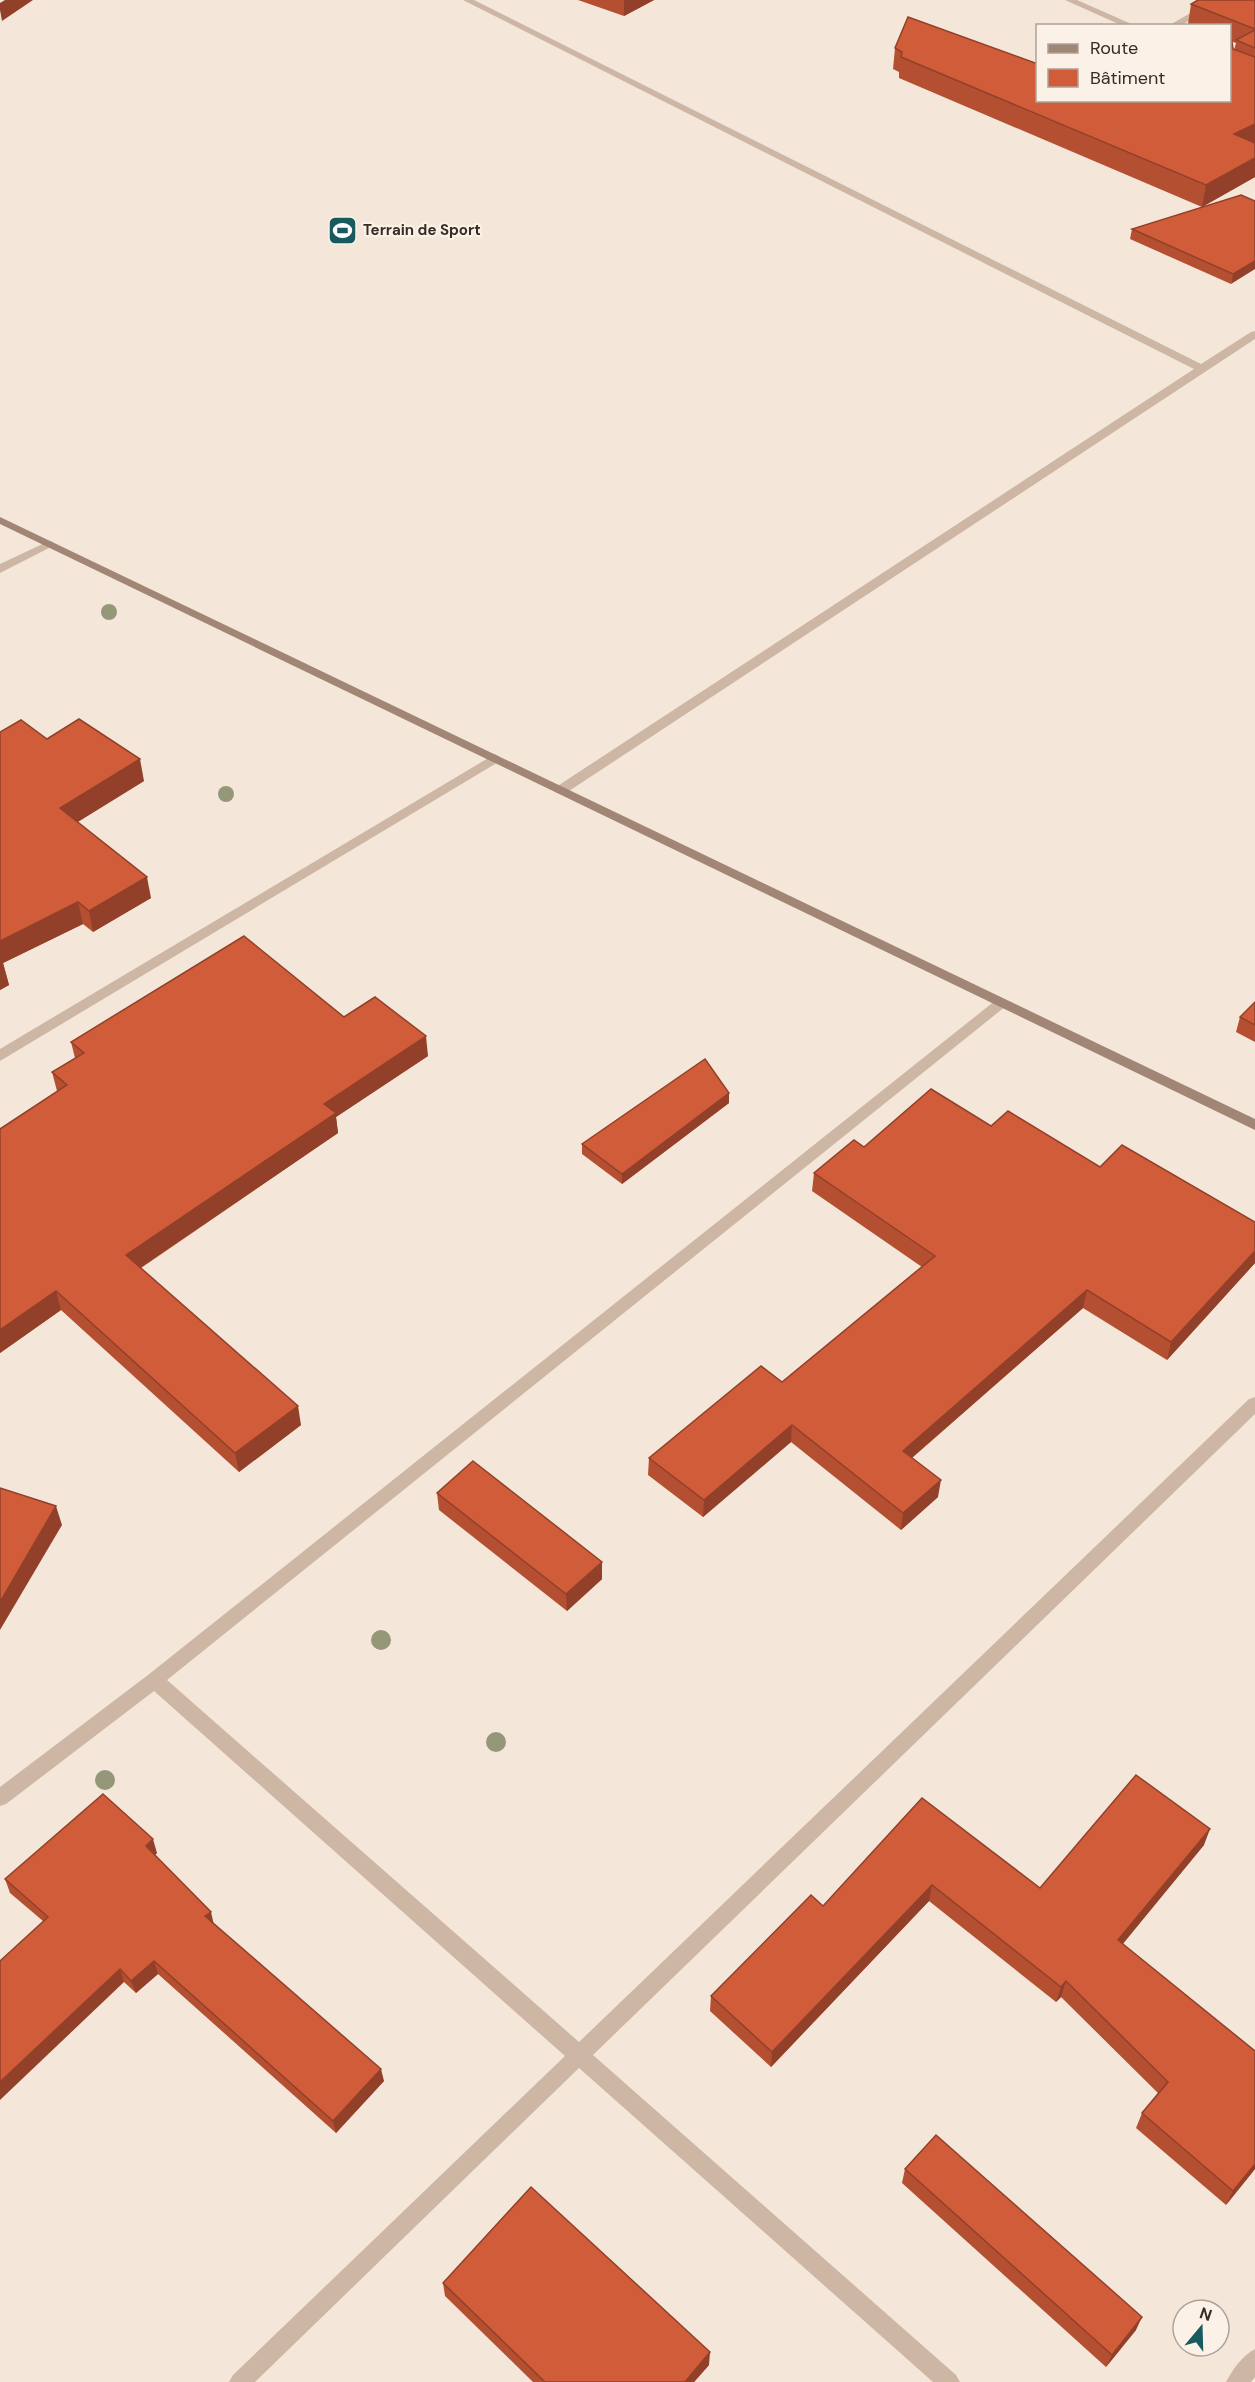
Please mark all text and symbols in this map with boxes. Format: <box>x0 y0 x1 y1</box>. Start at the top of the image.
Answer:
legend <box>1036 24 1231 102</box>
text: Route <box>1090 36 1138 60</box>
text: Bâtiment <box>1090 66 1165 90</box>
sports icon: Terrain de Sport <box>326 214 358 246</box>
place label: Terrain de Sport <box>363 220 481 240</box>
north arrow <box>1171 2298 1231 2358</box>
text: N <box>1197 2302 1215 2326</box>

